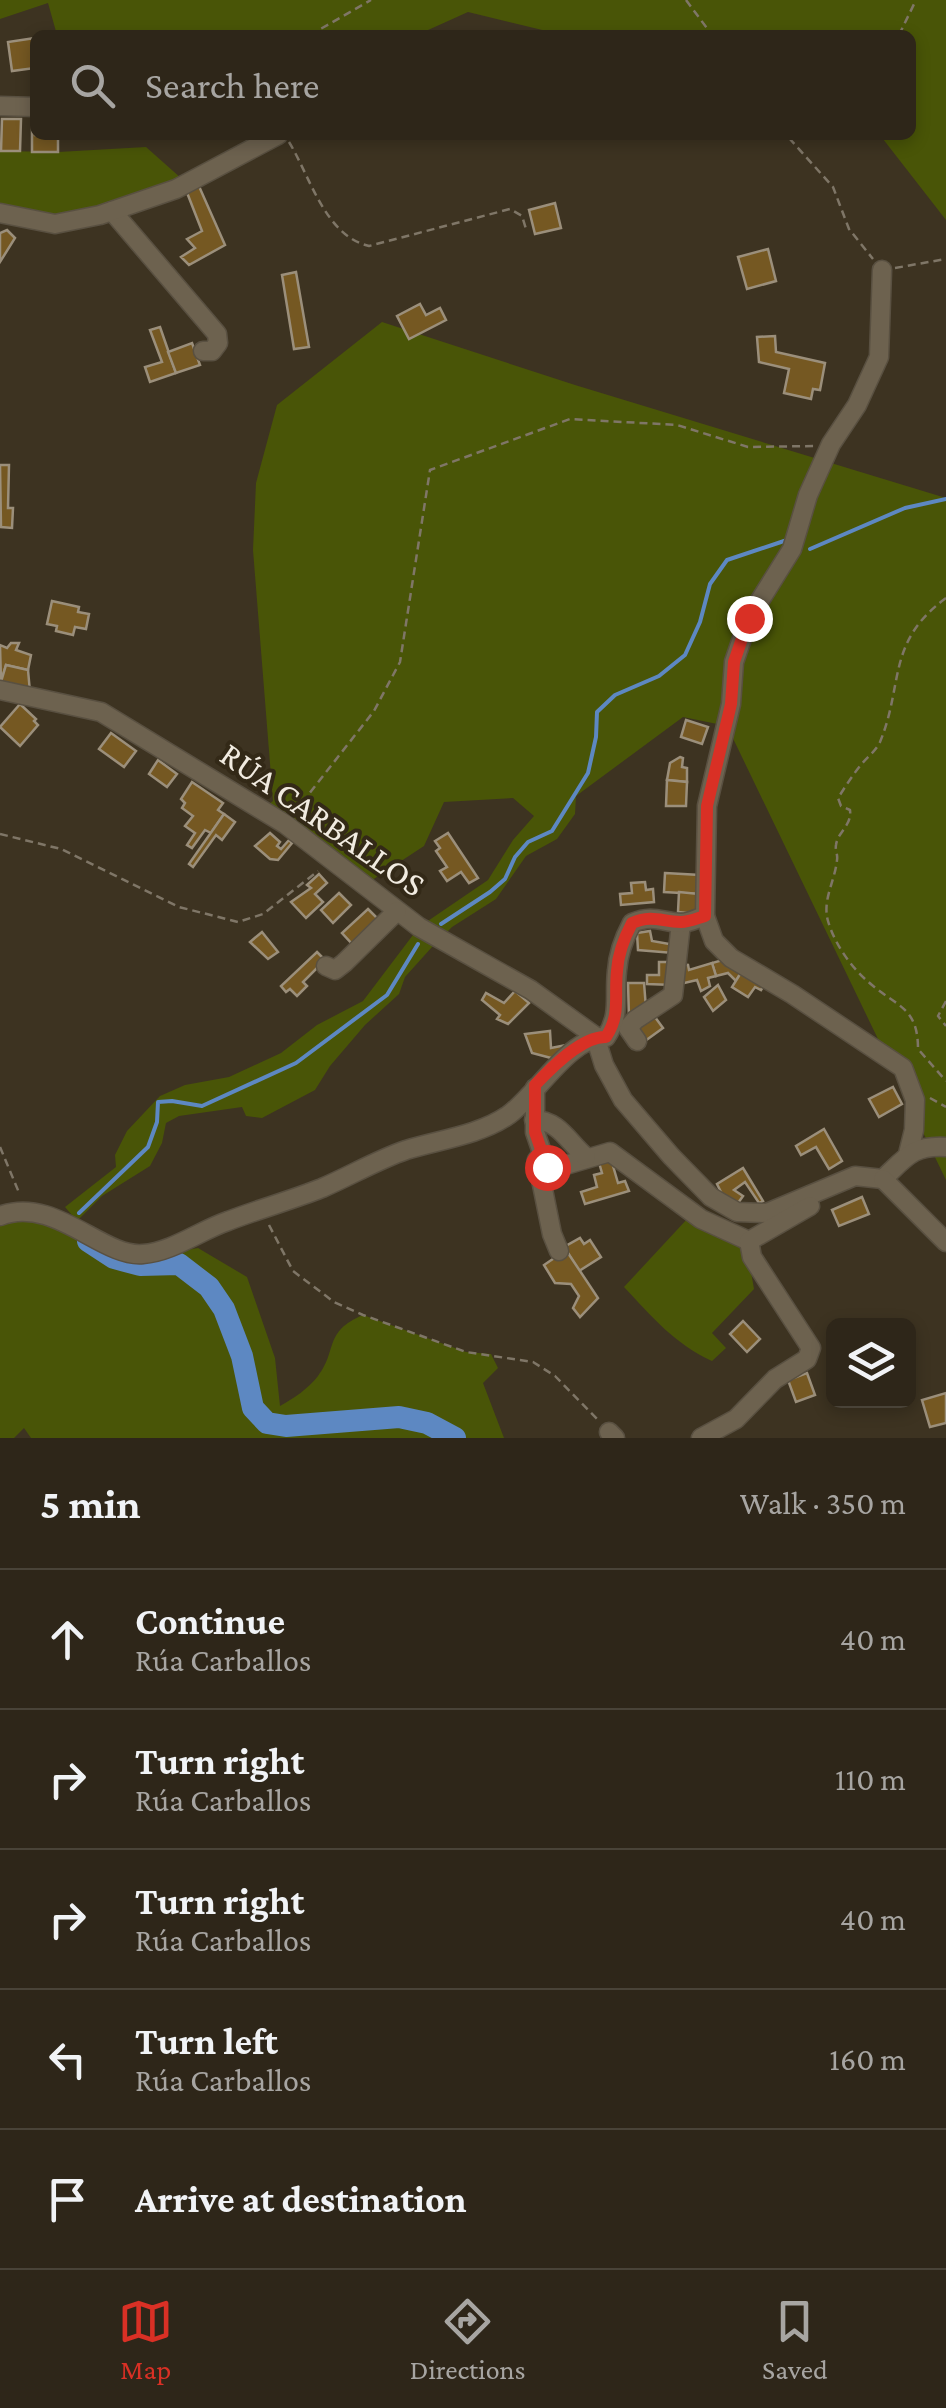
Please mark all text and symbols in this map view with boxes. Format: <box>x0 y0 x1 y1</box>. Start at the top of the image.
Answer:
search box <box>30 30 916 140</box>
icon: search <box>65 58 120 113</box>
text: Search here <box>145 64 319 106</box>
route end <box>727 596 773 642</box>
street label: RÚA CARBALLOS <box>213 734 432 904</box>
route start <box>525 1145 571 1191</box>
map controls <box>826 1318 916 1408</box>
button: layers <box>826 1318 916 1408</box>
text: 5 min <box>40 1480 141 1527</box>
text: Walk · 350 m <box>740 1485 906 1521</box>
text: Continue <box>135 1600 285 1642</box>
icon: ahead <box>40 1612 95 1667</box>
text: 40 m <box>840 1621 906 1657</box>
text: Rúa Carballos <box>135 1642 311 1678</box>
text: Turn right <box>135 1740 304 1782</box>
icon: right <box>40 1752 95 1807</box>
text: 110 m <box>835 1761 906 1797</box>
text: Rúa Carballos <box>135 1782 311 1818</box>
text: Turn right <box>135 1880 304 1922</box>
icon: right <box>40 1892 95 1947</box>
text: 40 m <box>840 1901 906 1937</box>
text: Rúa Carballos <box>135 1922 311 1958</box>
text: Turn left <box>135 2020 278 2062</box>
icon: left <box>40 2032 95 2087</box>
text: 160 m <box>829 2041 906 2077</box>
text: Rúa Carballos <box>135 2062 311 2098</box>
icon: arrive <box>40 2172 95 2227</box>
text: Arrive at destination <box>135 2178 467 2220</box>
tab: Map <box>118 2294 173 2385</box>
tab: Directions <box>410 2294 526 2385</box>
tab: Saved <box>762 2294 828 2385</box>

